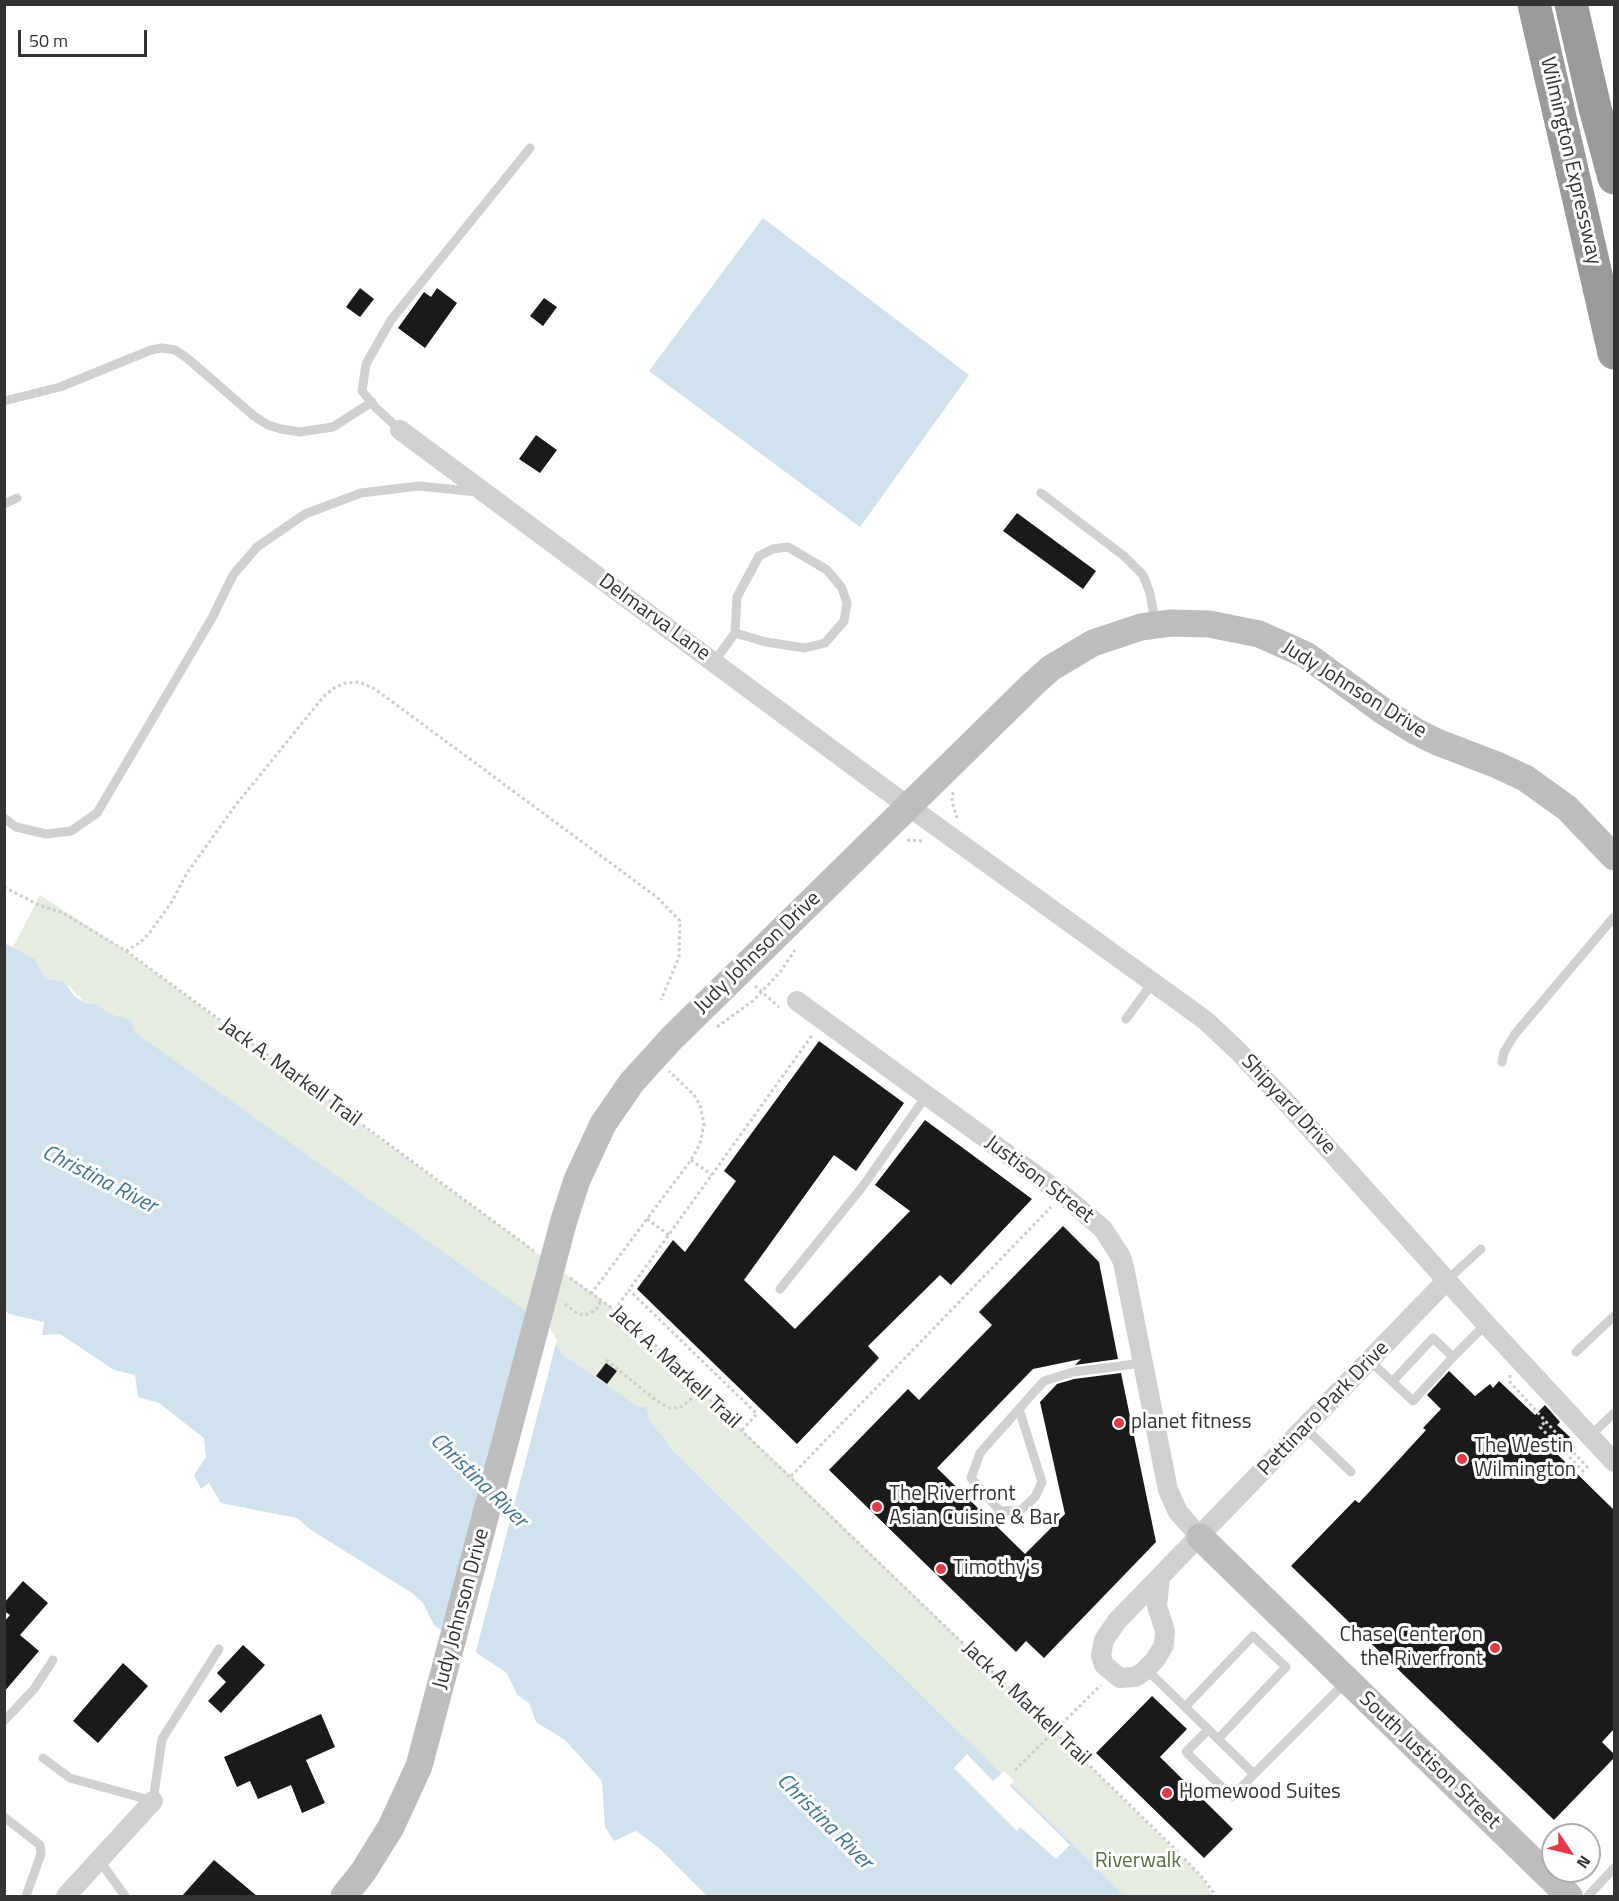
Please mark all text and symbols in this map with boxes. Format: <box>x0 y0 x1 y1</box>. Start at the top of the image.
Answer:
scale bar <box>21 18 150 56</box>
text: 50 m <box>29 27 68 54</box>
street label: Wilmington Expressway <box>1534 55 1606 267</box>
street label: Delmarva Lane <box>593 569 715 667</box>
street label: Judy Johnson Drive <box>1277 635 1431 745</box>
street label: Judy Johnson Drive <box>690 886 826 1020</box>
street label: Jack A. Markell Trail <box>214 1013 366 1133</box>
street label: Shipyard Drive <box>1235 1050 1341 1160</box>
street label: Justison Street <box>980 1131 1098 1229</box>
water label: Christina River <box>37 1140 161 1220</box>
street label: Jack A. Markell Trail <box>605 1301 745 1435</box>
street label: Pettinaro Park Drive <box>1253 1336 1395 1482</box>
place label: planet fitness <box>1131 1410 1252 1436</box>
marker: planet fitness <box>1112 1416 1126 1430</box>
water label: Christina River <box>424 1428 532 1534</box>
place label: The Westin Wilmington <box>1474 1434 1576 1484</box>
marker: The Westin Wilmington <box>1455 1452 1469 1466</box>
place label: The Riverfront Asian Cuisine & Bar <box>889 1482 1060 1532</box>
marker: The Riverfront Asian Cuisine & Bar <box>870 1500 884 1514</box>
street label: Judy Johnson Drive <box>428 1526 496 1692</box>
place label: Timothy's <box>953 1556 1040 1582</box>
marker: Timothy's <box>934 1562 948 1576</box>
place label: Chase Center on the Riverfront <box>1340 1623 1483 1673</box>
street label: Jack A. Markell Trail <box>957 1636 1095 1772</box>
marker: Chase Center on the Riverfront <box>1488 1641 1502 1655</box>
street label: South Justison Street <box>1353 1687 1505 1835</box>
water label: Christina River <box>770 1768 878 1876</box>
place label: Homewood Suites <box>1179 1780 1341 1806</box>
marker: Homewood Suites <box>1160 1786 1174 1800</box>
north arrow <box>1541 1823 1601 1883</box>
park label: Riverwalk <box>1095 1849 1181 1875</box>
text: N <box>1571 1851 1597 1874</box>

